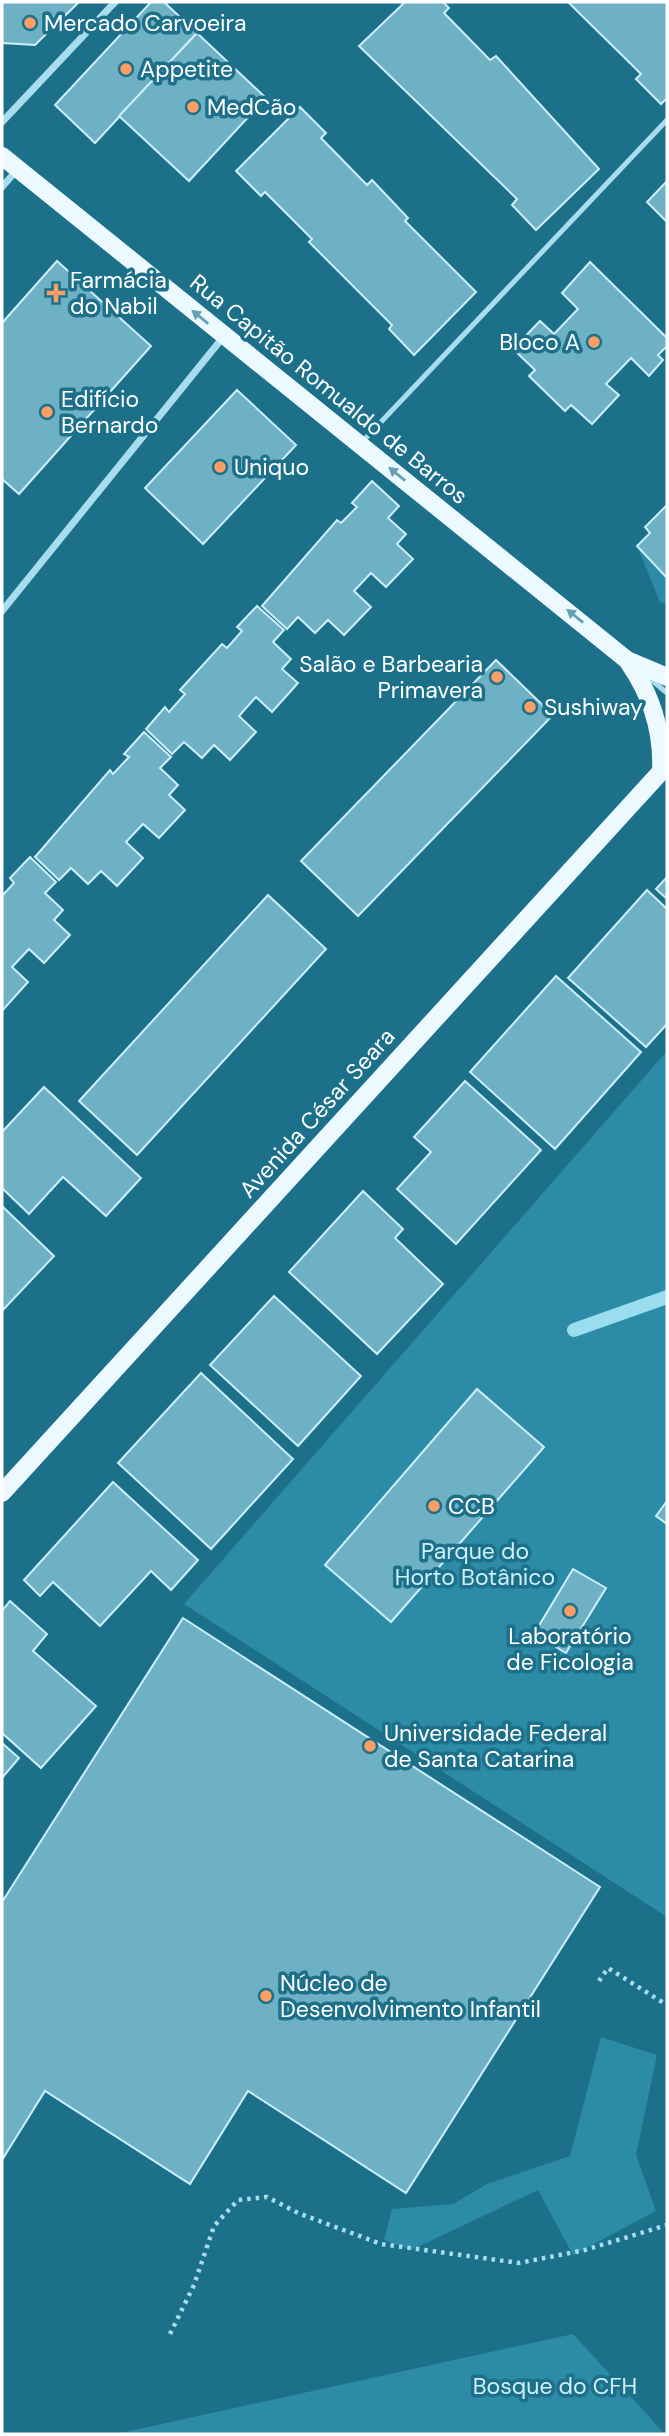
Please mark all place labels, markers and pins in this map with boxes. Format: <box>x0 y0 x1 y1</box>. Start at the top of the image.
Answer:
place label: Mercado Carvoeira <box>44 8 247 38</box>
marker: Mercado Carvoeira <box>22 15 38 31</box>
place label: Appetite <box>140 54 233 84</box>
marker: Appetite <box>118 61 134 77</box>
place label: MedCão <box>207 92 296 122</box>
marker: MedCão <box>185 99 201 115</box>
place label: Farmácia do Nabil <box>70 265 167 321</box>
marker: Farmácia do Nabil <box>48 285 64 301</box>
place label: Bloco A <box>499 327 580 357</box>
marker: Bloco A <box>586 334 602 350</box>
place label: Edifício Bernardo <box>61 384 158 440</box>
marker: Edifício Bernardo <box>39 404 55 420</box>
place label: Uniquo <box>234 452 309 482</box>
marker: Uniquo <box>212 459 228 475</box>
place label: Salão e Barbearia Primavera <box>299 649 483 705</box>
marker: Salão e Barbearia Primavera <box>489 669 505 685</box>
place label: Sushiway <box>544 692 643 722</box>
marker: Sushiway <box>522 699 538 715</box>
place label: CCB <box>448 1491 495 1521</box>
marker: CCB <box>426 1498 442 1514</box>
marker: Laboratório de Ficologia <box>562 1603 578 1619</box>
place label: Laboratório de Ficologia <box>506 1621 634 1677</box>
place label: Universidade Federal de Santa Catarina <box>384 1718 607 1774</box>
marker: Universidade Federal de Santa Catarina <box>362 1738 378 1754</box>
place label: Núcleo de Desenvolvimento Infantil <box>280 1968 541 2024</box>
marker: Núcleo de Desenvolvimento Infantil <box>258 1988 274 2004</box>

